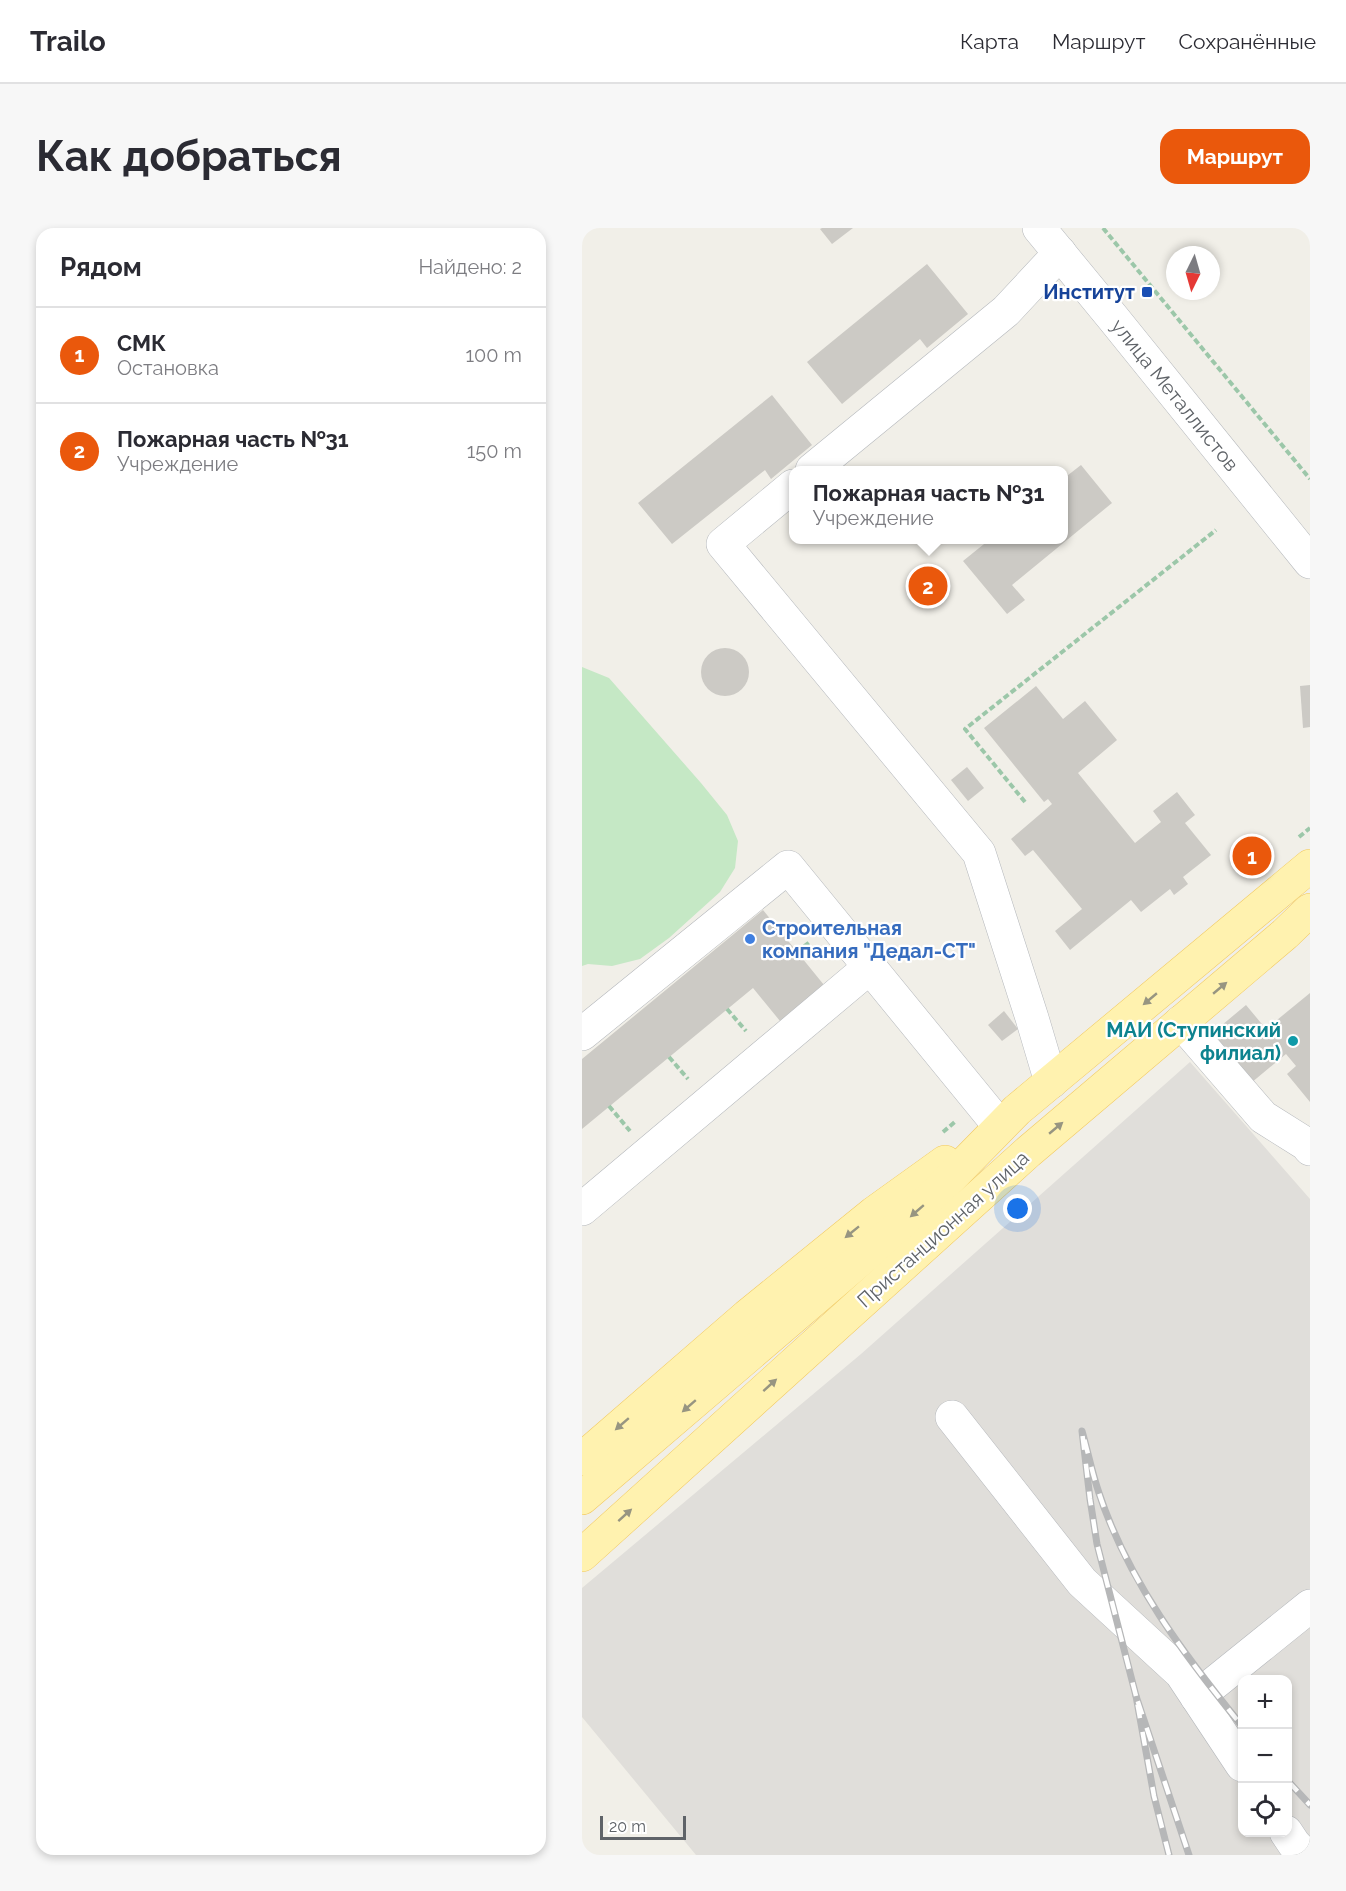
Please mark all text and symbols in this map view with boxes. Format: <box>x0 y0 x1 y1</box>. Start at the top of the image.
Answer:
text: Trailo <box>30 25 106 58</box>
text: Карта <box>960 29 1019 54</box>
text: Маршрут <box>1052 29 1145 54</box>
text: Сохранённые <box>1178 29 1316 54</box>
button: Маршрут <box>1160 129 1310 184</box>
text: Как добраться <box>36 132 342 181</box>
north arrow <box>1166 246 1220 300</box>
text: Рядом <box>60 252 142 282</box>
text: Найдено: 2 <box>418 255 522 279</box>
place label: Институт <box>1043 280 1135 304</box>
marker: Институт <box>1140 285 1154 299</box>
street label: улица Металлистов <box>1106 314 1244 476</box>
text: СМК <box>117 330 166 356</box>
text: 1 <box>75 343 84 367</box>
text: 100 m <box>465 343 522 367</box>
text: Остановка <box>117 356 219 380</box>
text: Пожарная часть №31 <box>117 426 349 452</box>
text: 2 <box>74 439 85 463</box>
text: 150 m <box>467 439 522 463</box>
text: Учреждение <box>117 452 238 476</box>
popup <box>789 466 1068 544</box>
text: Пожарная часть №31 <box>813 480 1044 506</box>
text: Учреждение <box>813 506 934 530</box>
pin: 2 <box>908 564 948 608</box>
pin: 1 <box>1232 834 1272 878</box>
place label: Строительная компания "Дедал-СТ" <box>762 916 976 963</box>
marker: Строительная компания "Дедал-СТ" <box>743 932 757 946</box>
one-way arrow <box>1212 982 1227 995</box>
one-way arrow <box>1142 993 1158 1006</box>
place label: МАИ (Ступинский филиал) <box>1106 1018 1281 1065</box>
marker: МАИ (Ступинский филиал) <box>1286 1034 1300 1048</box>
one-way arrow <box>1048 1122 1063 1135</box>
street label: Пристанционная улица <box>852 1146 1034 1312</box>
your location <box>1003 1194 1032 1223</box>
one-way arrow <box>910 1204 925 1217</box>
one-way arrow <box>844 1225 860 1238</box>
one-way arrow <box>762 1379 777 1392</box>
one-way arrow <box>682 1399 697 1412</box>
one-way arrow <box>615 1417 630 1430</box>
one-way arrow <box>618 1508 633 1522</box>
map controls <box>1238 1675 1292 1837</box>
button: + <box>1238 1675 1292 1729</box>
button: − <box>1238 1729 1292 1783</box>
button: locate <box>1238 1783 1292 1837</box>
scale bar <box>600 1813 686 1840</box>
text: 20 m <box>609 1817 646 1836</box>

